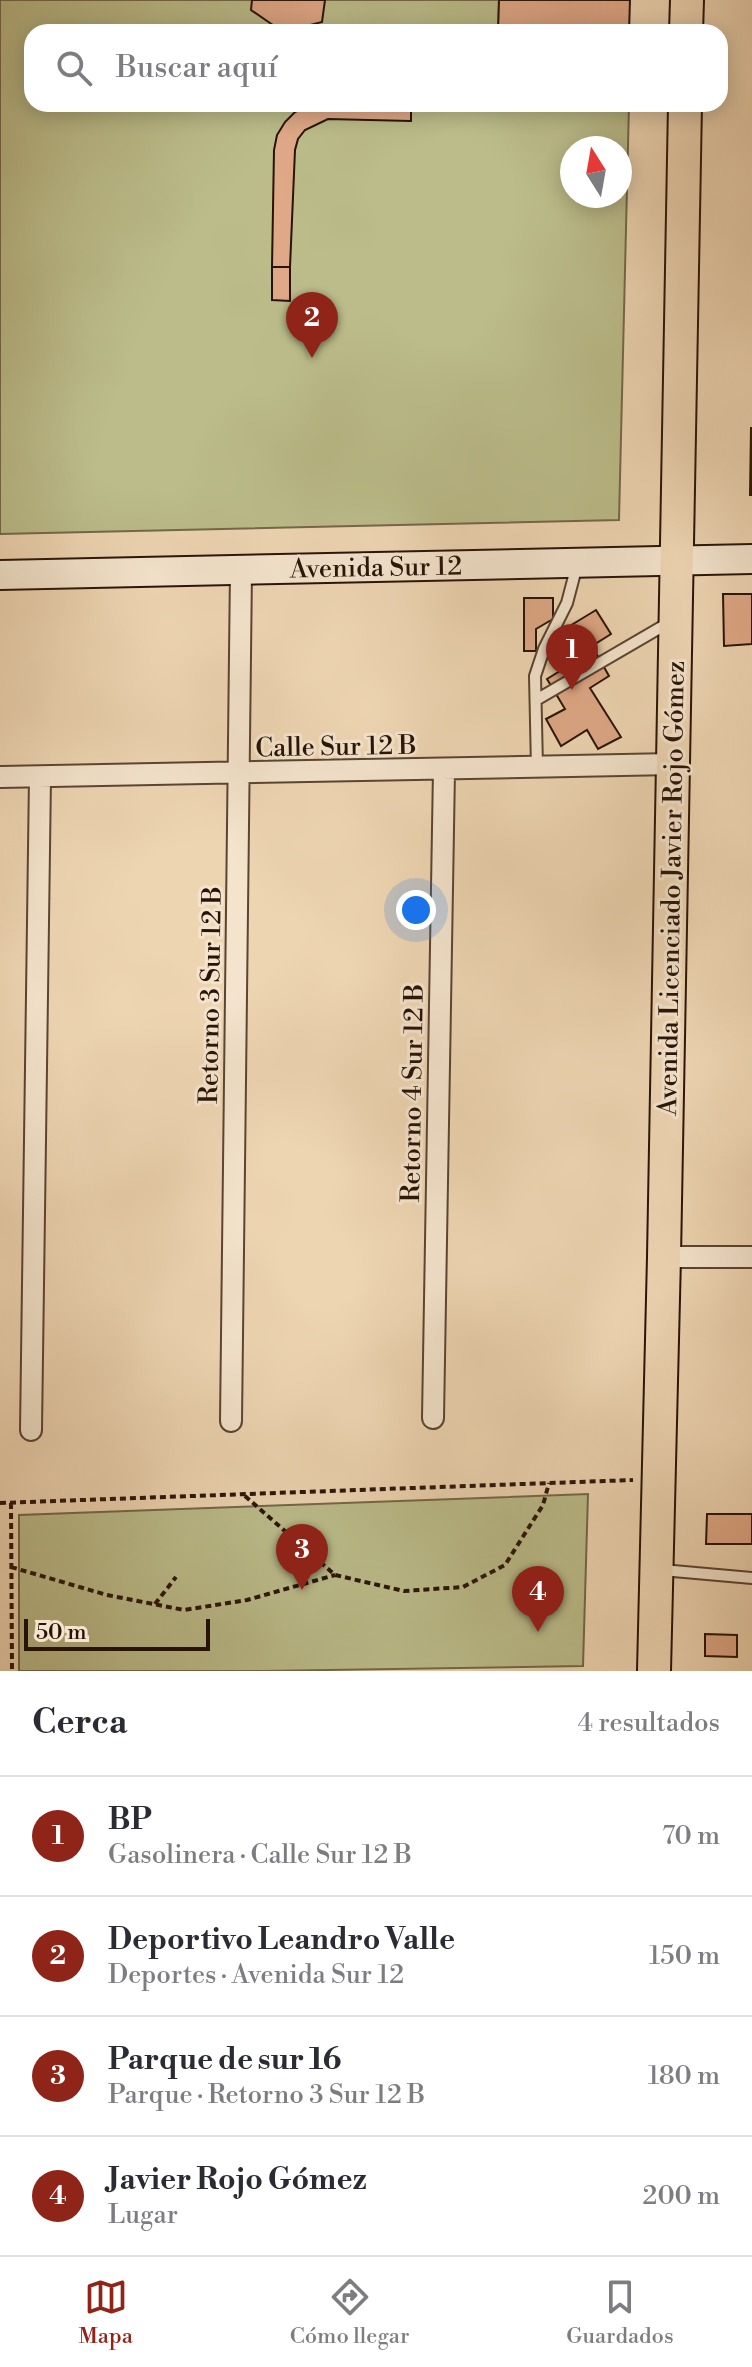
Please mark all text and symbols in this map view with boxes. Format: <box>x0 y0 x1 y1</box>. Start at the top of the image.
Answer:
search box <box>24 24 728 112</box>
icon: search <box>52 46 96 90</box>
text: Buscar aquí <box>116 49 278 87</box>
north arrow <box>560 136 632 208</box>
pin: 2 <box>286 292 338 358</box>
street label: Avenida Sur 12 <box>289 550 463 586</box>
pin: 1 <box>546 624 598 690</box>
street label: Avenida Licenciado Javier Rojo Gómez <box>652 660 692 1117</box>
street label: Calle Sur 12 B <box>255 730 417 764</box>
street label: Retorno 3 Sur 12 B <box>193 886 229 1104</box>
your location <box>396 890 436 930</box>
street label: Retorno 4 Sur 12 B <box>395 983 431 1203</box>
pin: 3 <box>276 1524 328 1590</box>
pin: 4 <box>512 1566 564 1632</box>
scale bar <box>24 1615 210 1651</box>
text: 50 m <box>36 1619 87 1646</box>
text: Cerca <box>32 1702 127 1744</box>
text: 4 resultados <box>578 1707 720 1739</box>
text: BP <box>108 1801 152 1839</box>
text: 1 <box>52 1820 64 1852</box>
text: 70 m <box>662 1820 720 1852</box>
text: Gasolinera · Calle Sur 12 B <box>108 1839 412 1871</box>
text: Deportivo Leandro Valle <box>108 1921 455 1959</box>
text: 2 <box>50 1940 66 1972</box>
text: 150 m <box>649 1940 720 1972</box>
text: Deportes · Avenida Sur 12 <box>108 1959 404 1991</box>
text: Parque de sur 16 <box>108 2041 341 2079</box>
text: 3 <box>50 2060 66 2092</box>
text: 180 m <box>648 2060 720 2092</box>
text: Parque · Retorno 3 Sur 12 B <box>108 2079 425 2111</box>
text: Javier Rojo Gómez <box>108 2161 367 2199</box>
text: 4 <box>49 2180 67 2212</box>
text: 200 m <box>643 2180 720 2212</box>
text: Lugar <box>108 2199 178 2231</box>
tab: Mapa <box>78 2275 133 2350</box>
tab: Cómo llegar <box>290 2275 409 2350</box>
tab: Guardados <box>566 2275 674 2350</box>

